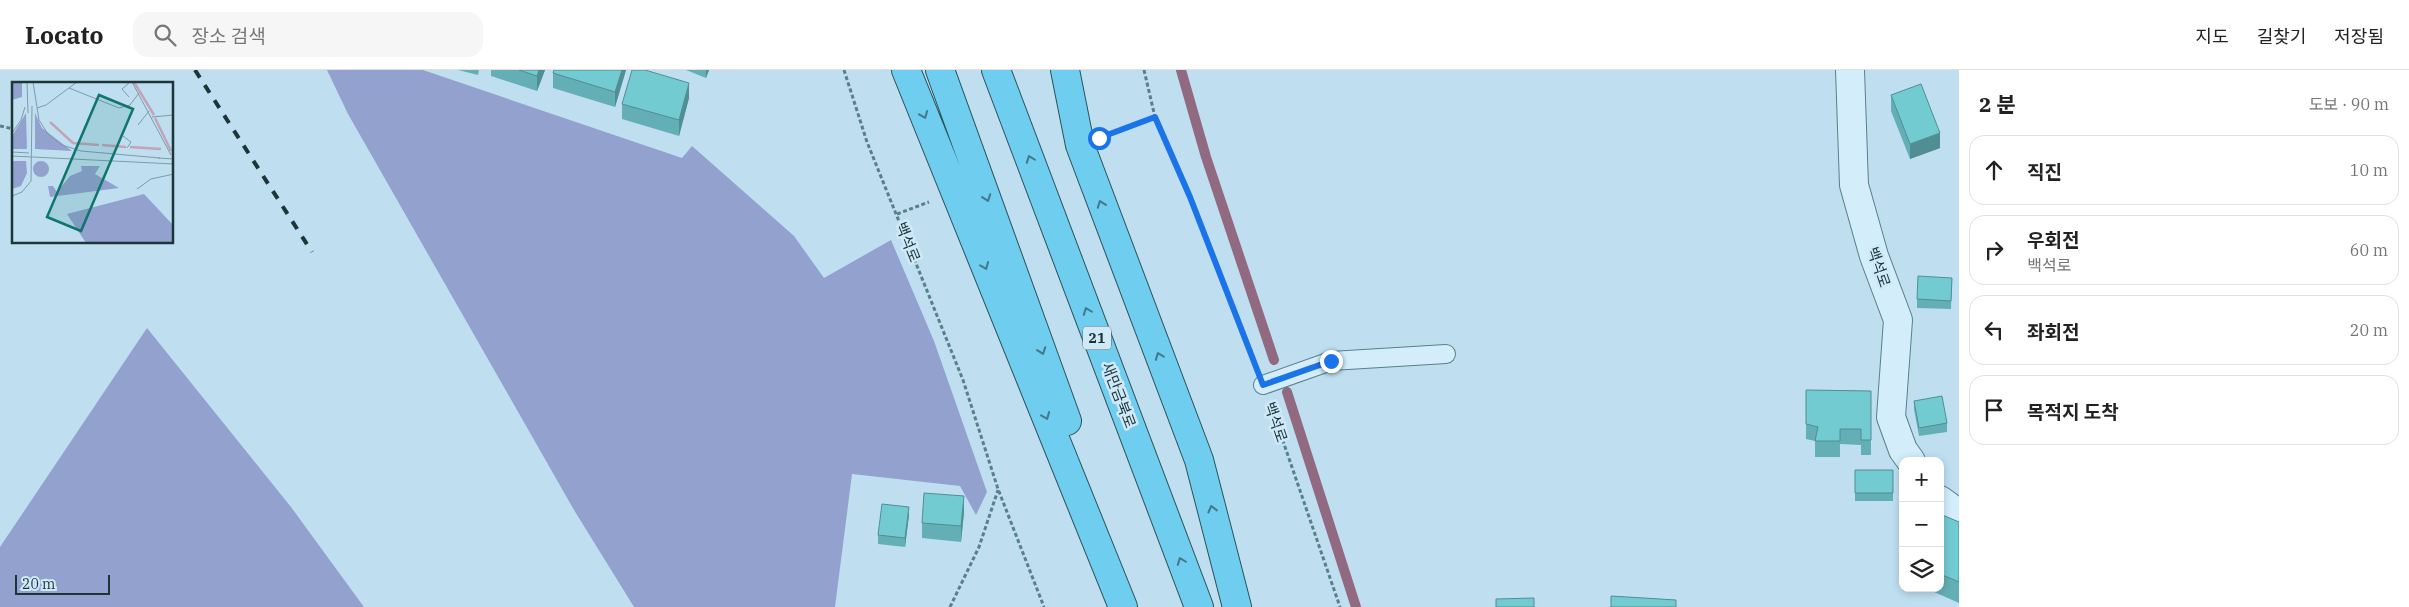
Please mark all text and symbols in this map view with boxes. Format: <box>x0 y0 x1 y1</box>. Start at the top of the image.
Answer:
search box <box>133 12 483 57</box>
text: Locato <box>25 19 103 51</box>
icon: search <box>151 21 179 49</box>
text: 장소 검색 <box>191 24 266 48</box>
text: 지도 <box>2196 25 2229 48</box>
text: 길찾기 <box>2257 25 2306 48</box>
text: 저장됨 <box>2334 25 2384 48</box>
inset map <box>12 82 174 244</box>
text: 2 분 <box>1979 90 2016 118</box>
text: 도보 · 90 m <box>2309 94 2389 114</box>
one-way arrow <box>918 110 928 119</box>
route start <box>1088 127 1111 150</box>
one-way arrow <box>1026 155 1036 164</box>
icon: ahead <box>1980 156 2008 184</box>
text: 직진 <box>2027 160 2062 184</box>
text: 10 m <box>2350 160 2388 180</box>
one-way arrow <box>981 193 991 201</box>
one-way arrow <box>1097 200 1107 208</box>
street label: 백석로 <box>891 219 925 265</box>
text: 우회전 <box>2027 228 2079 252</box>
icon: right <box>1980 236 2008 264</box>
text: 60 m <box>2350 240 2388 260</box>
street label: 백석로 <box>1863 244 1895 290</box>
text: 백석로 <box>2027 255 2071 275</box>
one-way arrow <box>979 261 989 270</box>
one-way arrow <box>1083 307 1093 316</box>
icon: left <box>1980 316 2008 344</box>
text: 좌회전 <box>2027 320 2079 344</box>
text: 20 m <box>2350 320 2388 340</box>
road number: 21 <box>1083 326 1111 350</box>
one-way arrow <box>1036 346 1046 354</box>
route end <box>1320 350 1343 373</box>
one-way arrow <box>1155 352 1165 360</box>
street label: 새만금북로 <box>1098 359 1140 431</box>
icon: arrive <box>1980 396 2008 424</box>
street label: 백석로 <box>1260 399 1292 445</box>
text: 목적지 도착 <box>2027 400 2119 424</box>
one-way arrow <box>1040 412 1050 420</box>
map controls <box>1899 457 1944 592</box>
button: + <box>1899 457 1944 502</box>
button: − <box>1899 502 1944 547</box>
one-way arrow <box>1207 504 1218 513</box>
button: layers <box>1899 547 1944 592</box>
one-way arrow <box>1177 558 1187 566</box>
scale bar <box>15 572 110 595</box>
text: 20 m <box>22 575 55 593</box>

